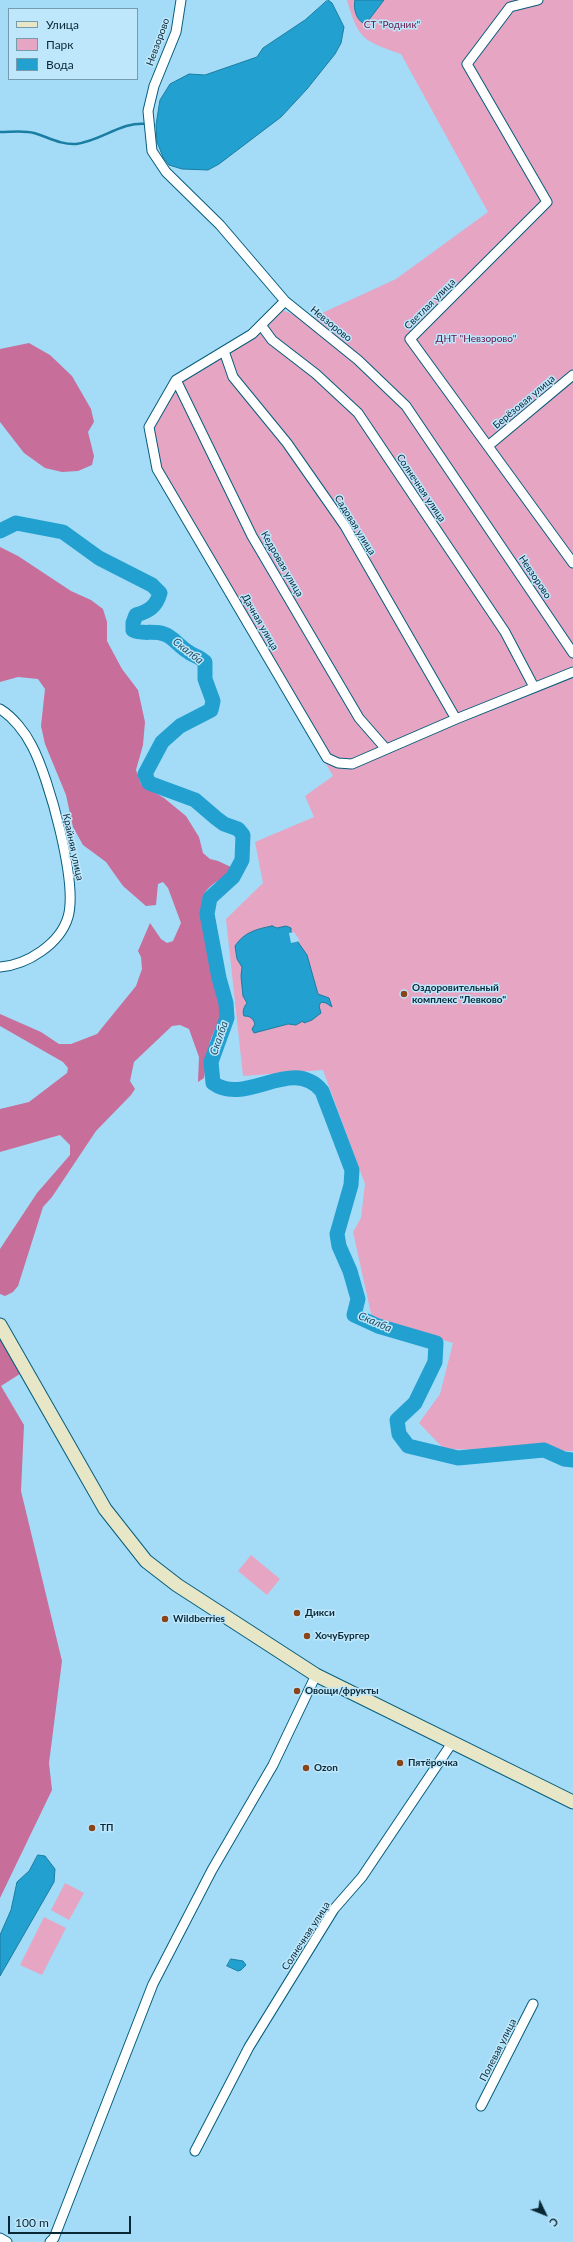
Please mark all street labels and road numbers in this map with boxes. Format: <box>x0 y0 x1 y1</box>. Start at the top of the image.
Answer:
street label: Невзорово <box>144 17 172 67</box>
street label: Светлая улица <box>402 276 458 332</box>
street label: Невзорово <box>308 304 354 344</box>
street label: Берёзовая улица <box>491 373 557 431</box>
street label: Солнечная улица <box>394 452 448 524</box>
street label: Садовая улица <box>332 493 378 557</box>
street label: Кедровая улица <box>258 529 306 599</box>
street label: Невзорово <box>516 553 554 601</box>
street label: Дачная улица <box>239 592 281 652</box>
street label: Крайняя улица <box>60 812 86 882</box>
street label: Солнечная улица <box>279 1899 333 1973</box>
street label: Полевая улица <box>477 2017 519 2083</box>

